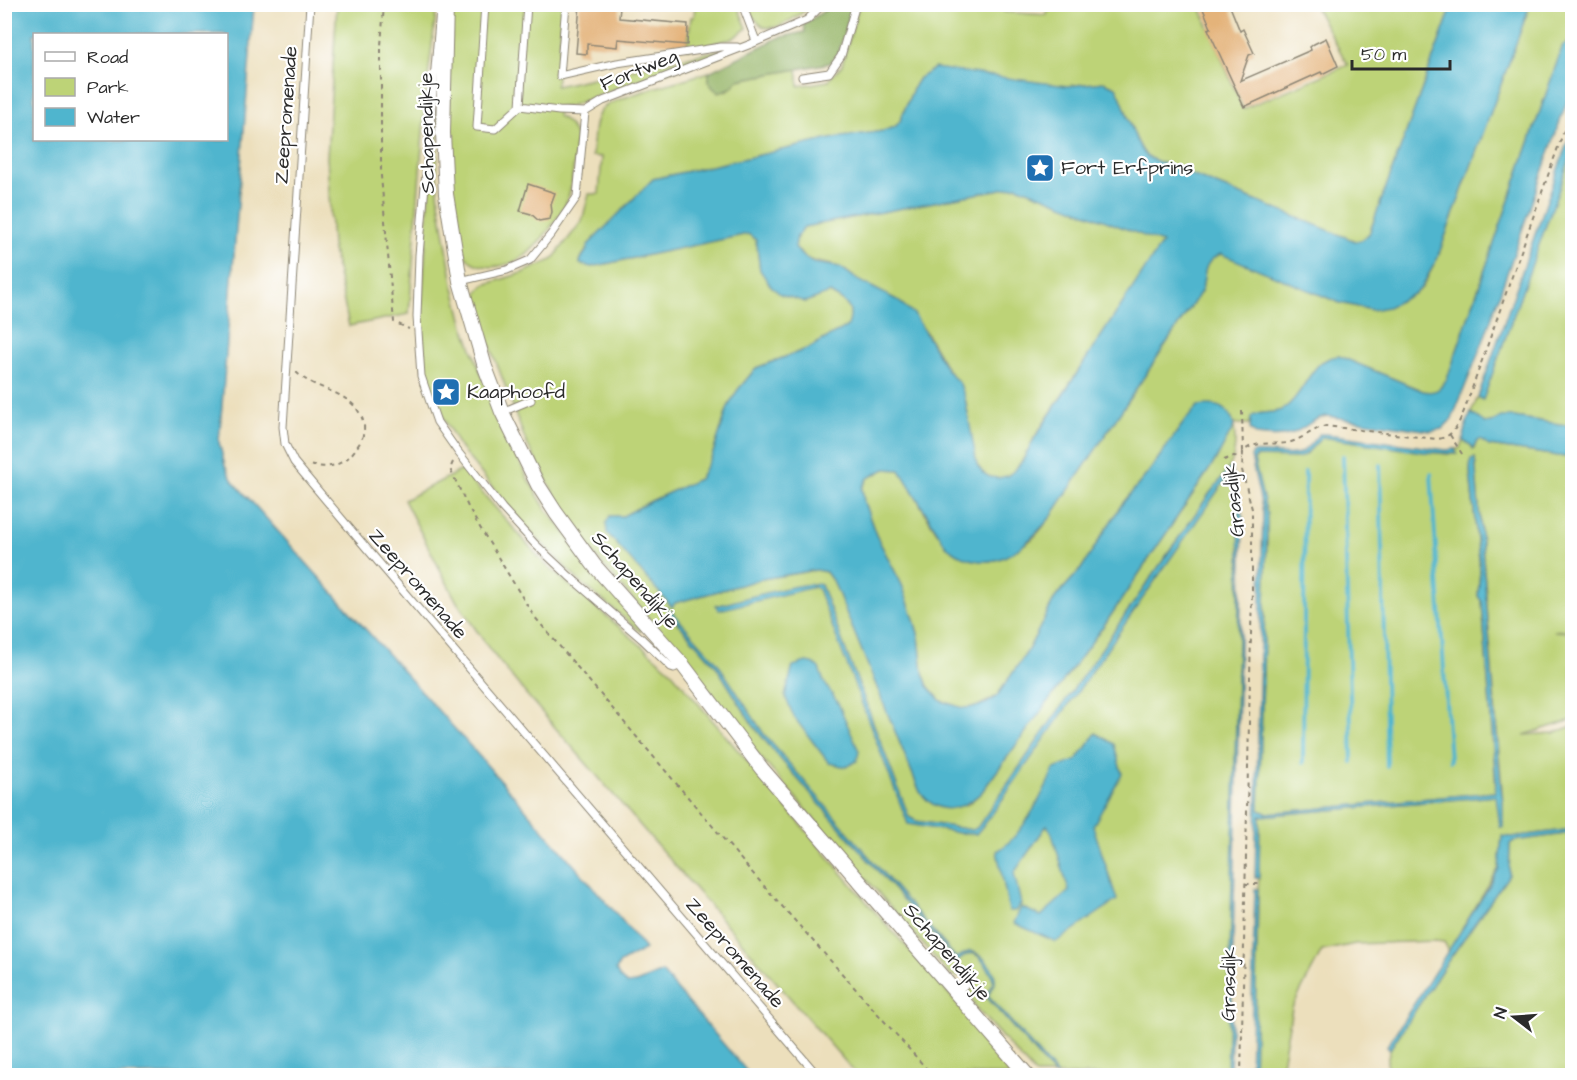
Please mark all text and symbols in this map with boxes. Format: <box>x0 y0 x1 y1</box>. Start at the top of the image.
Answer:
legend <box>33 33 228 141</box>
scale bar <box>1352 33 1450 71</box>
street label: Fortweg <box>596 42 682 99</box>
text: 50 m <box>1361 42 1406 67</box>
text: Road <box>87 45 128 70</box>
street label: Zeepromenade <box>267 45 305 185</box>
street label: Schapendijkje <box>412 72 442 194</box>
text: Park <box>87 75 129 100</box>
text: Water <box>87 105 140 130</box>
place icon: Fort Erfprins <box>1024 152 1056 184</box>
place label: Fort Erfprins <box>1061 154 1193 182</box>
place icon: Kaaphoofd <box>430 376 462 408</box>
place label: Kaaphoofd <box>467 378 565 406</box>
street label: Grasdijk <box>1216 462 1252 538</box>
street label: Zeepromenade <box>362 523 474 646</box>
street label: Schapendijkje <box>585 525 685 635</box>
street label: Zeepromenade <box>679 892 791 1015</box>
street label: Schapendijkje <box>897 897 997 1007</box>
street label: Grasdijk <box>1214 947 1244 1021</box>
north arrow <box>1484 987 1544 1047</box>
text: N <box>1489 1005 1513 1021</box>

